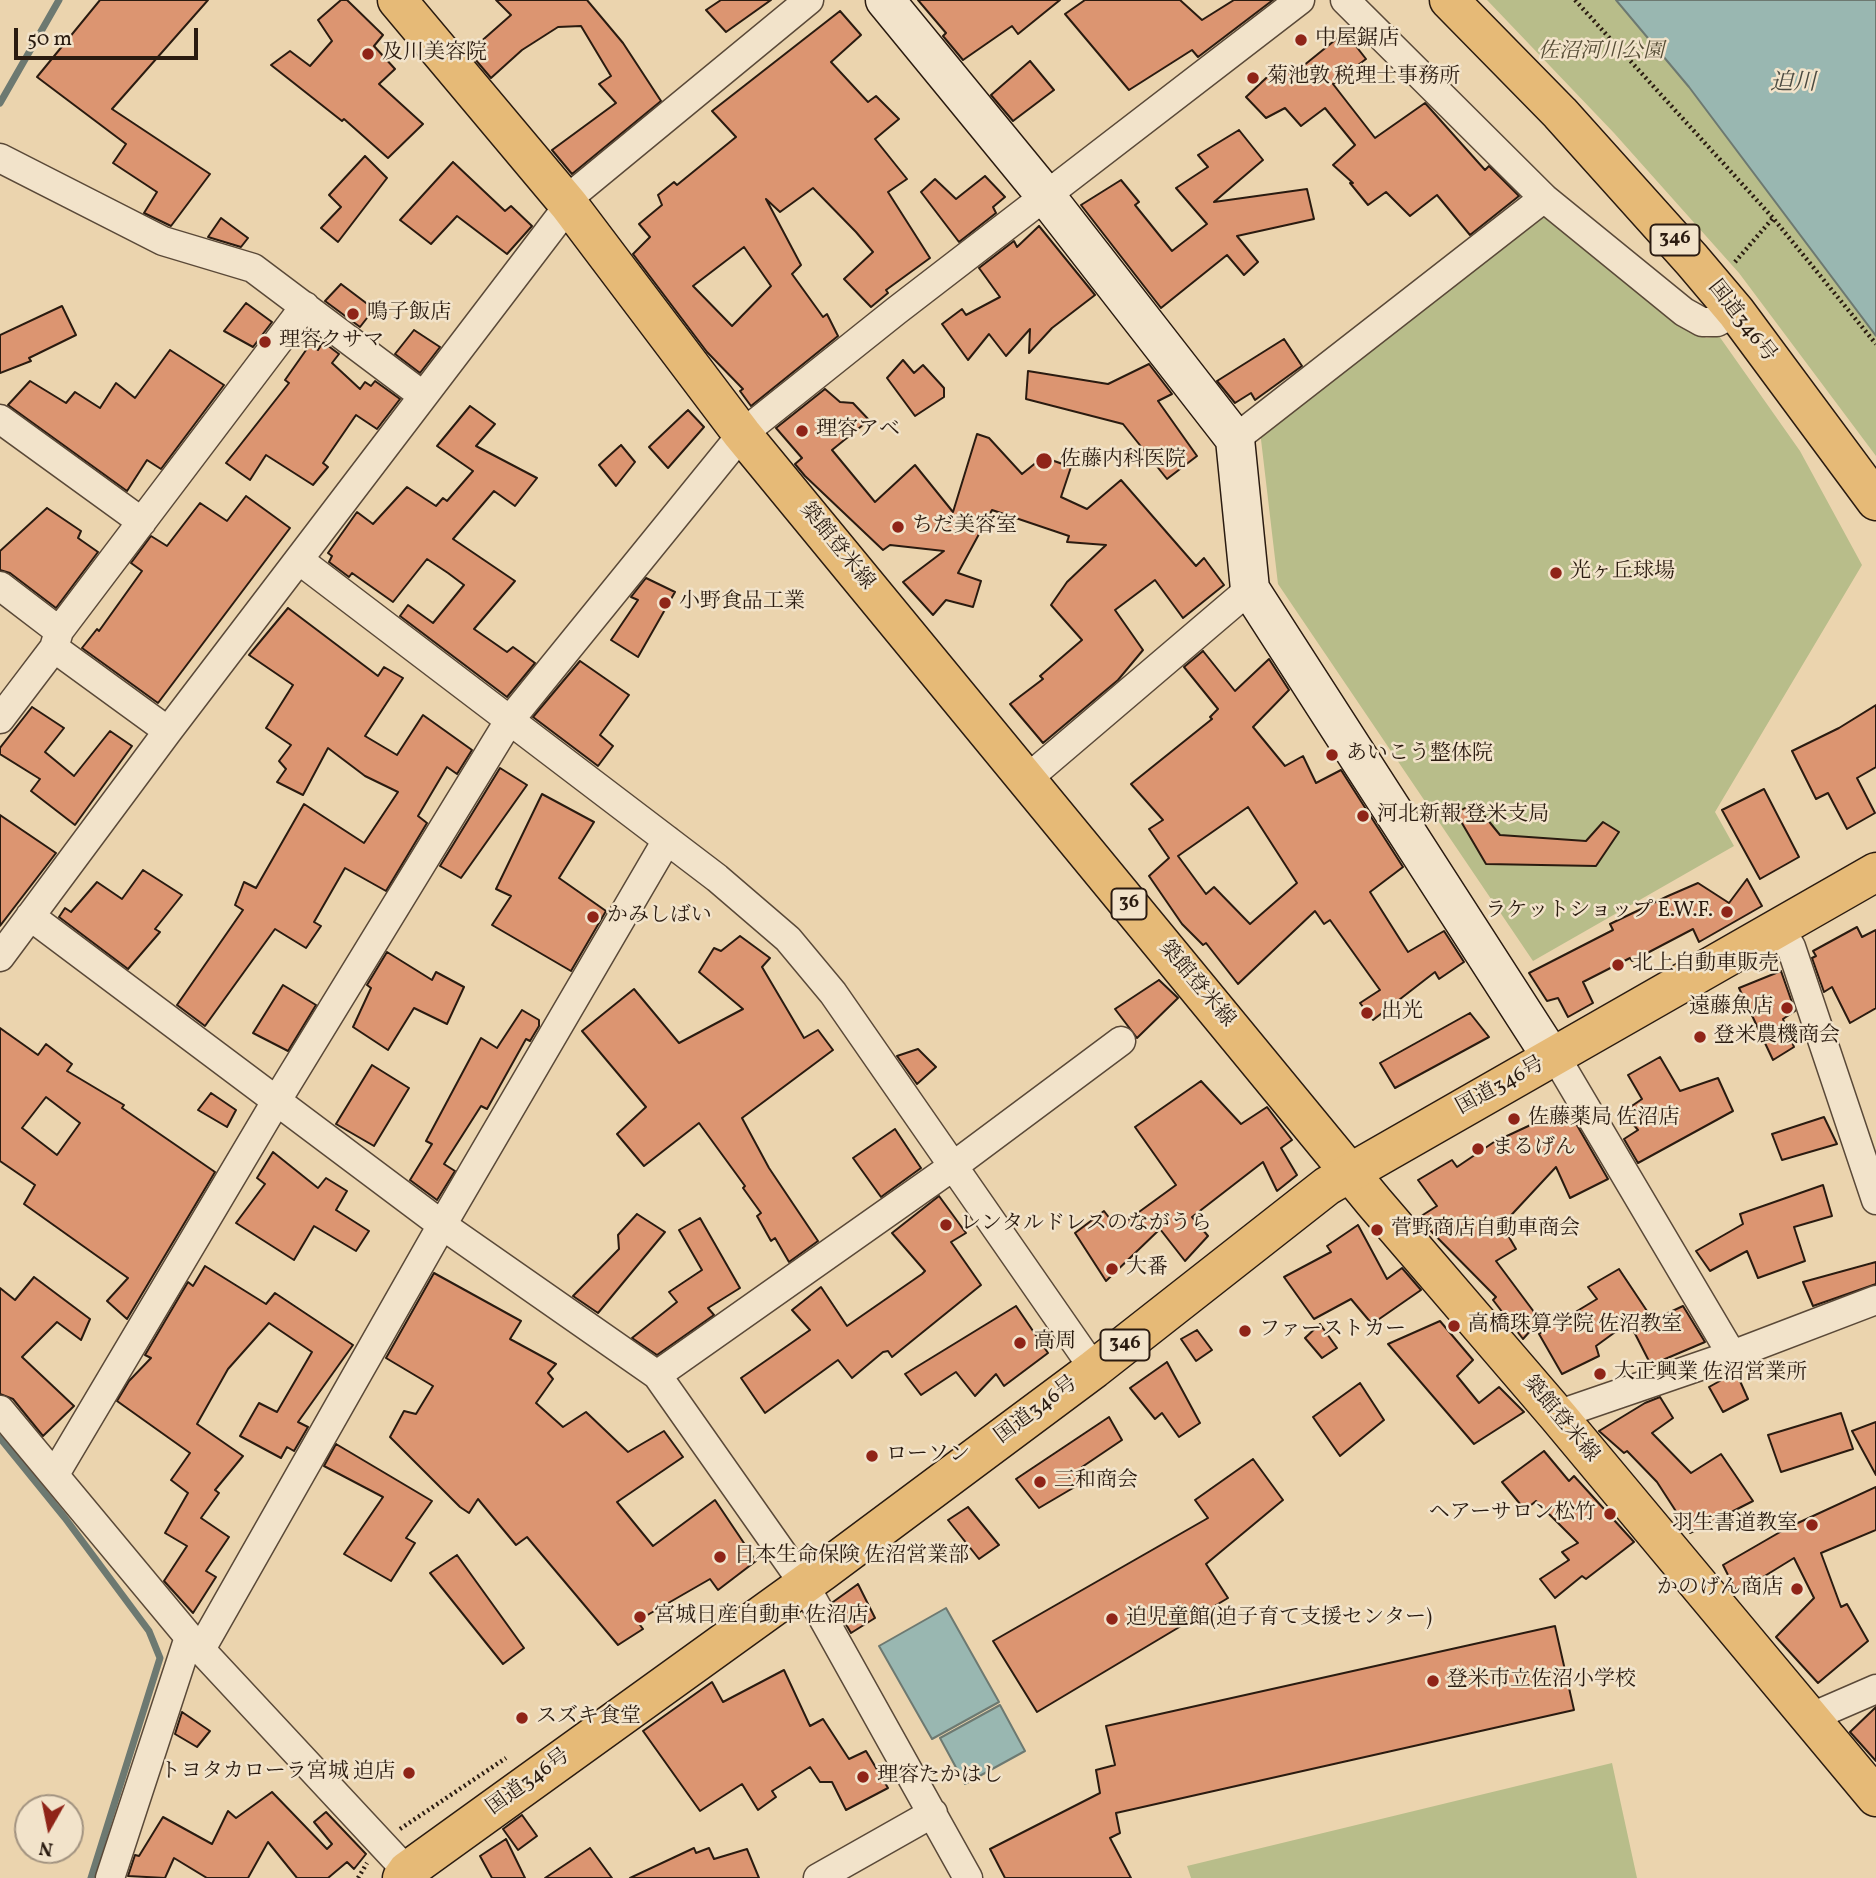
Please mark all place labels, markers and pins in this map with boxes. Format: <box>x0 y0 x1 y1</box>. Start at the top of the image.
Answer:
place label: 中屋鋸店 <box>1315 27 1399 53</box>
marker: 中屋鋸店 <box>1293 32 1309 48</box>
place label: 及川美容院 <box>382 41 487 67</box>
marker: 及川美容院 <box>360 46 376 62</box>
place label: 菊池敦 税理士事務所 <box>1267 65 1460 91</box>
marker: 菊池敦 税理士事務所 <box>1245 70 1261 86</box>
place label: 鳴子飯店 <box>367 301 451 327</box>
marker: 鳴子飯店 <box>345 306 361 322</box>
place label: 理容クサマ <box>279 329 384 355</box>
marker: 理容クサマ <box>257 334 273 350</box>
place label: 理容アベ <box>816 418 900 444</box>
marker: 理容アベ <box>794 423 810 439</box>
place label: 佐藤内科医院 <box>1060 448 1186 474</box>
marker: 佐藤内科医院 <box>1034 451 1054 471</box>
place label: ちだ美容室 <box>912 514 1017 540</box>
marker: ちだ美容室 <box>890 519 906 535</box>
place label: 光ヶ丘球場 <box>1570 560 1675 586</box>
marker: 光ヶ丘球場 <box>1548 565 1564 581</box>
place label: 小野食品工業 <box>679 590 805 616</box>
marker: 小野食品工業 <box>657 595 673 611</box>
place label: あいこう整体院 <box>1346 742 1493 768</box>
marker: あいこう整体院 <box>1324 747 1340 763</box>
place label: 河北新報 登米支局 <box>1377 803 1549 829</box>
marker: 河北新報 登米支局 <box>1355 808 1371 824</box>
place label: ラケットショップ E.W.F. <box>1485 899 1713 925</box>
place label: かみしばい <box>607 904 712 930</box>
marker: ラケットショップ E.W.F. <box>1719 904 1735 920</box>
marker: かみしばい <box>585 909 601 925</box>
place label: 北上自動車販売 <box>1632 952 1779 978</box>
marker: 北上自動車販売 <box>1610 957 1626 973</box>
place label: 遠藤魚店 <box>1689 995 1773 1021</box>
place label: 出光 <box>1381 1000 1423 1026</box>
marker: 遠藤魚店 <box>1779 1000 1795 1016</box>
marker: 出光 <box>1359 1005 1375 1021</box>
place label: 登米農機商会 <box>1714 1024 1840 1050</box>
marker: 登米農機商会 <box>1692 1029 1708 1045</box>
place label: 佐藤薬局 佐沼店 <box>1528 1106 1679 1132</box>
marker: 佐藤薬局 佐沼店 <box>1506 1111 1522 1127</box>
place label: まるげん <box>1492 1136 1576 1162</box>
marker: まるげん <box>1470 1141 1486 1157</box>
place label: レンタルドレスのながうら <box>960 1212 1212 1238</box>
marker: レンタルドレスのながうら <box>938 1217 954 1233</box>
place label: 菅野商店自動車商会 <box>1391 1217 1580 1243</box>
marker: 菅野商店自動車商会 <box>1369 1222 1385 1238</box>
place label: 大番 <box>1126 1256 1168 1282</box>
marker: 大番 <box>1104 1261 1120 1277</box>
place label: 高橋珠算学院 佐沼教室 <box>1468 1313 1682 1339</box>
place label: ファーストカー <box>1259 1318 1406 1344</box>
marker: 高橋珠算学院 佐沼教室 <box>1446 1318 1462 1334</box>
marker: ファーストカー <box>1237 1323 1253 1339</box>
place label: 高周 <box>1034 1330 1076 1356</box>
marker: 高周 <box>1012 1335 1028 1351</box>
place label: 大正興業 佐沼営業所 <box>1614 1361 1807 1387</box>
marker: 大正興業 佐沼営業所 <box>1592 1366 1608 1382</box>
place label: ローソン <box>886 1443 970 1469</box>
marker: ローソン <box>864 1448 880 1464</box>
place label: 三和商会 <box>1054 1469 1138 1495</box>
marker: 三和商会 <box>1032 1474 1048 1490</box>
place label: ヘアーサロン松竹 <box>1429 1501 1596 1527</box>
marker: ヘアーサロン松竹 <box>1602 1506 1618 1522</box>
place label: 羽生書道教室 <box>1672 1512 1798 1538</box>
marker: 羽生書道教室 <box>1804 1517 1820 1533</box>
place label: 日本生命保険 佐沼営業部 <box>734 1544 969 1570</box>
marker: 日本生命保険 佐沼営業部 <box>712 1549 728 1565</box>
place label: かのげん商店 <box>1657 1576 1783 1602</box>
marker: かのげん商店 <box>1789 1581 1805 1597</box>
place label: 宮城日産自動車 佐沼店 <box>654 1604 868 1630</box>
place label: 迫児童館(迫子育て支援センター) <box>1126 1606 1432 1632</box>
marker: 宮城日産自動車 佐沼店 <box>632 1609 648 1625</box>
marker: 迫児童館(迫子育て支援センター) <box>1104 1611 1120 1627</box>
place label: 登米市立佐沼小学校 <box>1447 1668 1636 1694</box>
marker: 登米市立佐沼小学校 <box>1425 1673 1441 1689</box>
place label: スズキ食堂 <box>536 1705 641 1731</box>
marker: スズキ食堂 <box>514 1710 530 1726</box>
place label: トヨタカローラ宮城 迫店 <box>160 1760 395 1786</box>
place label: 理容たかはし <box>877 1764 1003 1790</box>
marker: トヨタカローラ宮城 迫店 <box>401 1765 417 1781</box>
marker: 理容たかはし <box>855 1769 871 1785</box>

